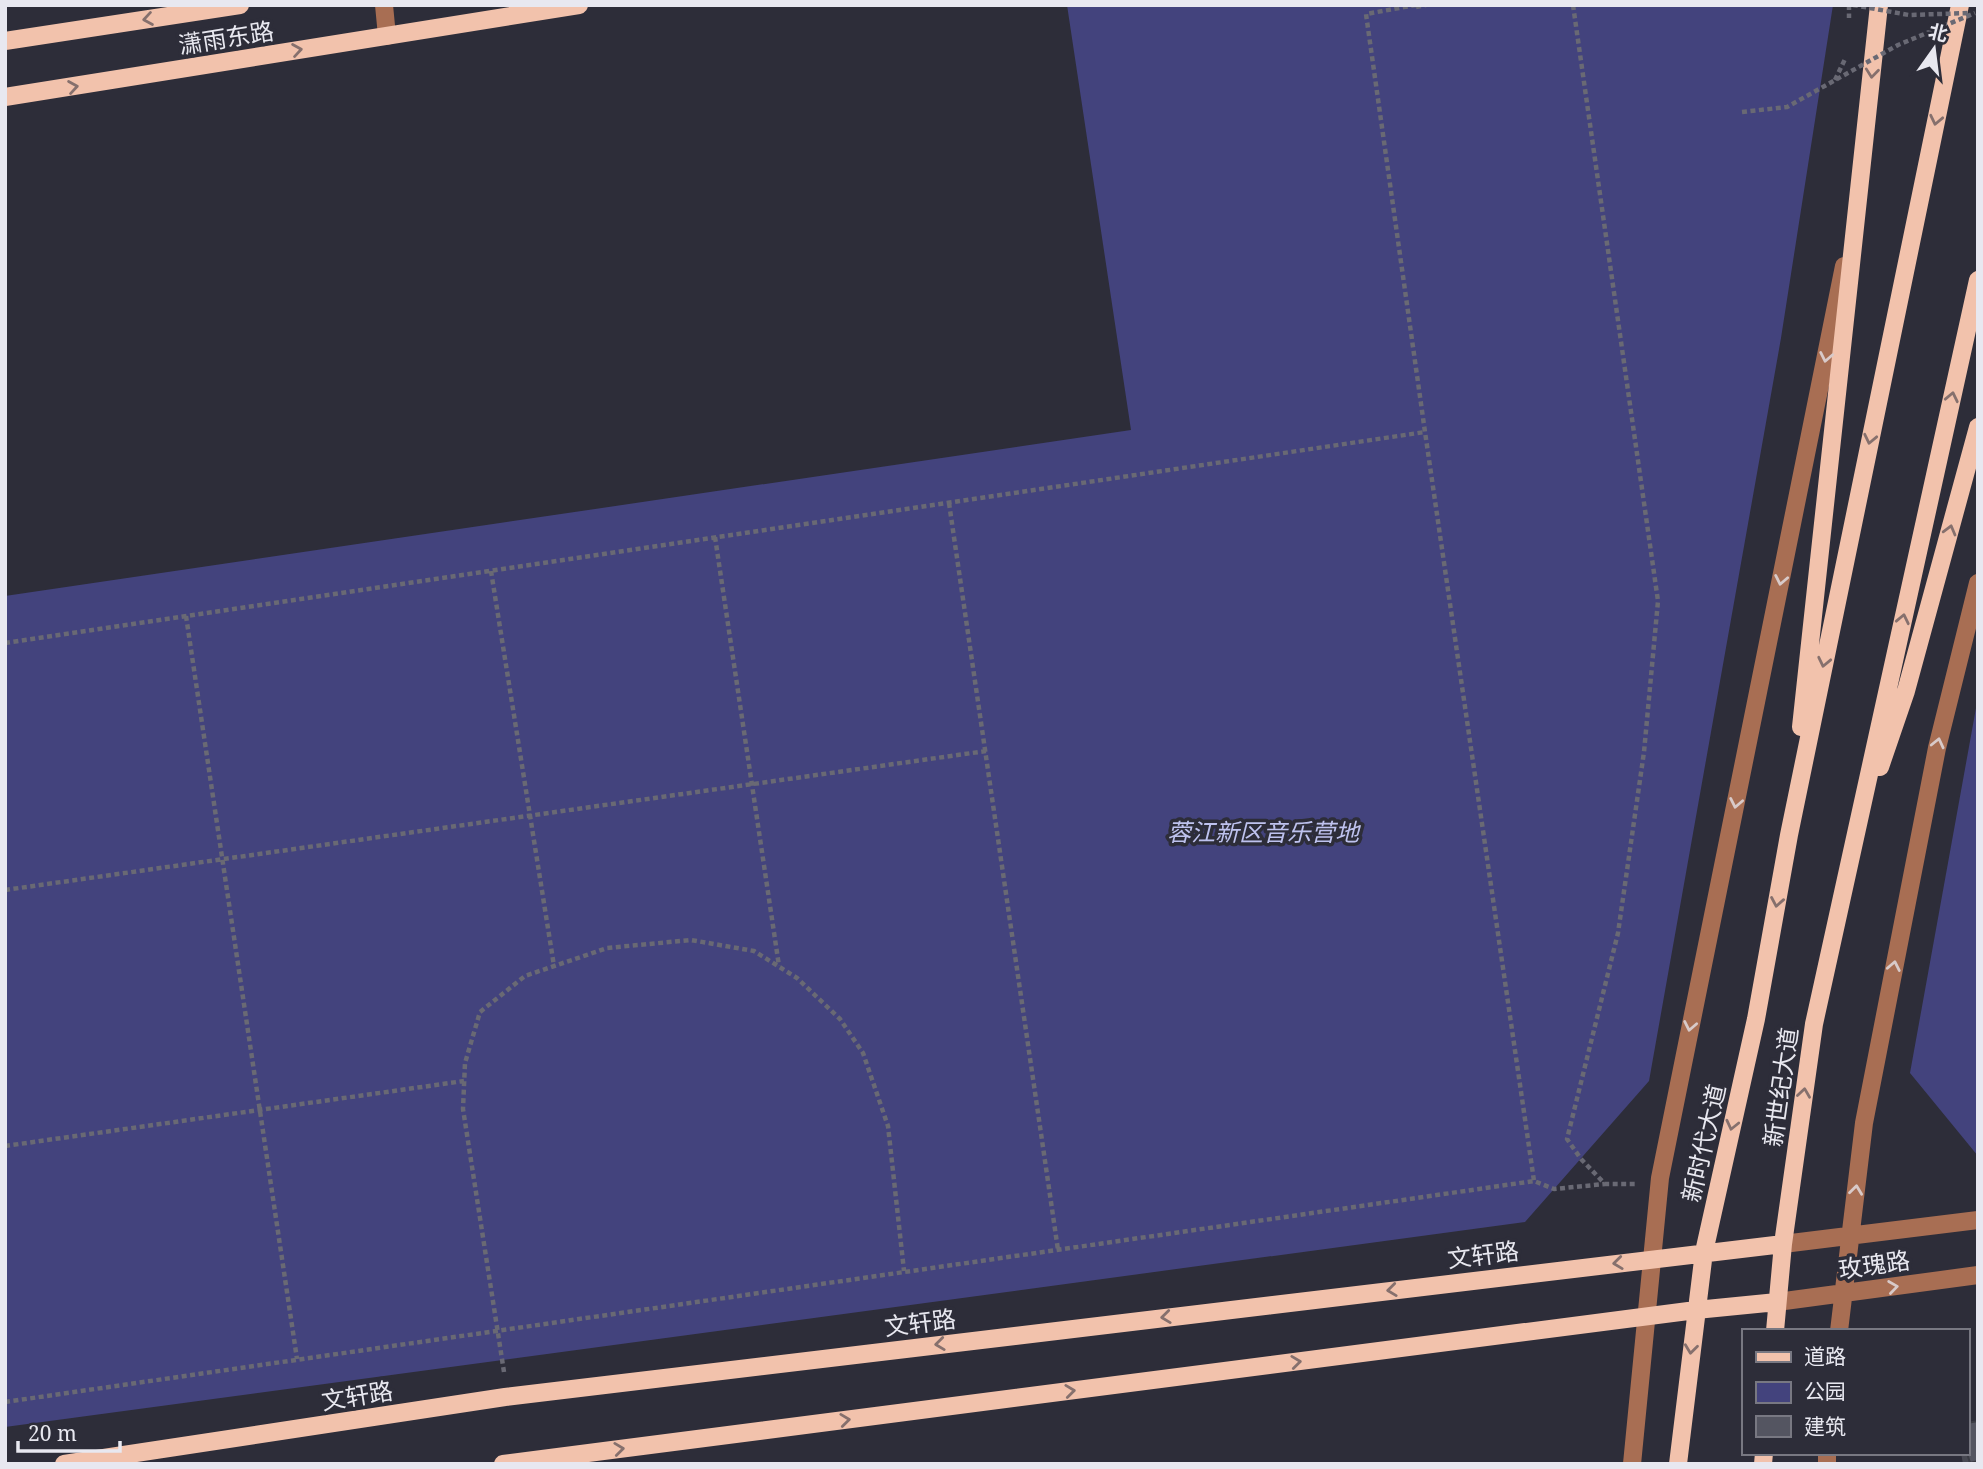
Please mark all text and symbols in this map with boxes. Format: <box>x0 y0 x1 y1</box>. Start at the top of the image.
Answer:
one-way arrow <box>142 11 154 26</box>
street label: 潇雨东路 <box>176 13 276 61</box>
north arrow <box>1899 14 1969 84</box>
text: 北 <box>1926 18 1950 47</box>
one-way arrow <box>291 43 303 58</box>
one-way arrow <box>1864 67 1879 79</box>
one-way arrow <box>67 80 79 95</box>
one-way arrow <box>1929 114 1944 126</box>
one-way arrow <box>1819 351 1834 363</box>
one-way arrow <box>1944 391 1958 403</box>
one-way arrow <box>1863 433 1878 445</box>
one-way arrow <box>1942 524 1956 536</box>
one-way arrow <box>1774 574 1789 586</box>
one-way arrow <box>1895 613 1909 625</box>
one-way arrow <box>1818 656 1833 668</box>
one-way arrow <box>1930 737 1944 749</box>
one-way arrow <box>1729 797 1744 809</box>
park label: 蓉江新区音乐营地 <box>1167 815 1362 848</box>
one-way arrow <box>1770 896 1785 908</box>
one-way arrow <box>1886 960 1901 972</box>
one-way arrow <box>1684 1020 1699 1032</box>
street label: 新世纪大道 <box>1755 1025 1805 1149</box>
street label: 新时代大道 <box>1673 1081 1733 1205</box>
one-way arrow <box>1796 1087 1811 1099</box>
one-way arrow <box>1726 1119 1740 1131</box>
one-way arrow <box>1849 1184 1864 1196</box>
street label: 文轩路 <box>1445 1233 1521 1275</box>
street label: 玫瑰路 <box>1836 1243 1912 1285</box>
one-way arrow <box>1612 1255 1624 1270</box>
one-way arrow <box>1888 1279 1899 1294</box>
one-way arrow <box>1386 1282 1398 1297</box>
street label: 文轩路 <box>882 1301 958 1343</box>
one-way arrow <box>1160 1310 1172 1325</box>
legend <box>1742 1329 1969 1455</box>
one-way arrow <box>935 1337 946 1352</box>
text: 道路 <box>1804 1342 1846 1370</box>
one-way arrow <box>1684 1343 1699 1355</box>
one-way arrow <box>1290 1354 1302 1369</box>
street label: 文轩路 <box>319 1373 395 1417</box>
text: 公园 <box>1804 1377 1846 1405</box>
one-way arrow <box>1065 1383 1076 1398</box>
scale bar <box>18 1410 119 1454</box>
one-way arrow <box>839 1412 851 1427</box>
text: 建筑 <box>1804 1412 1846 1440</box>
text: 20 m <box>28 1419 77 1447</box>
one-way arrow <box>613 1441 625 1456</box>

